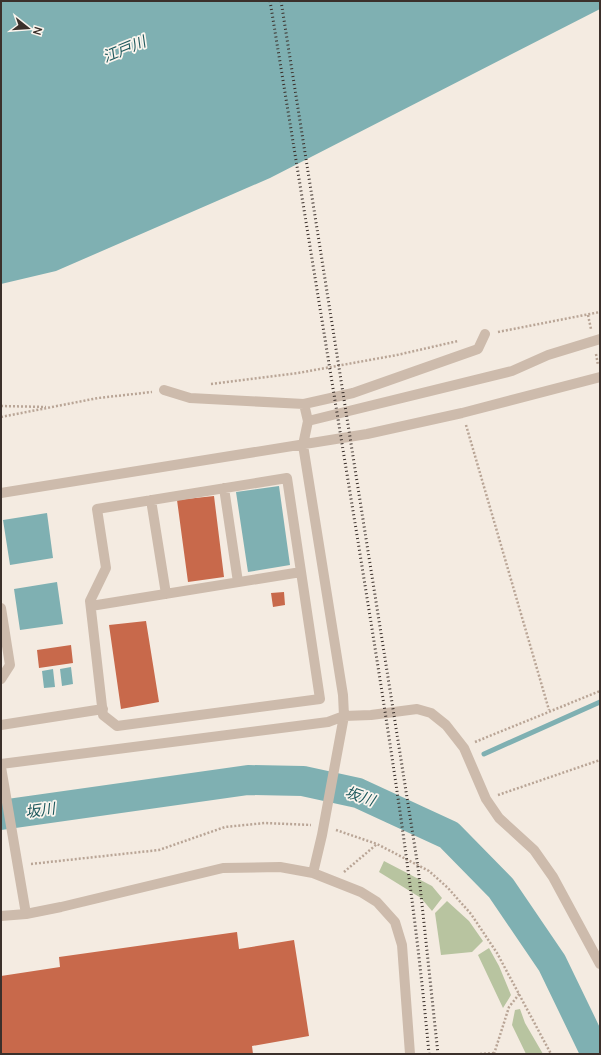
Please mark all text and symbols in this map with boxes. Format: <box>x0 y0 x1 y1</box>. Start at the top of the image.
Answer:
north arrow <box>8 8 48 48</box>
text: N <box>30 25 46 37</box>
water label: 江戸川 <box>99 30 151 67</box>
water label: 坂川 <box>342 781 379 811</box>
water label: 坂川 <box>24 797 58 822</box>

